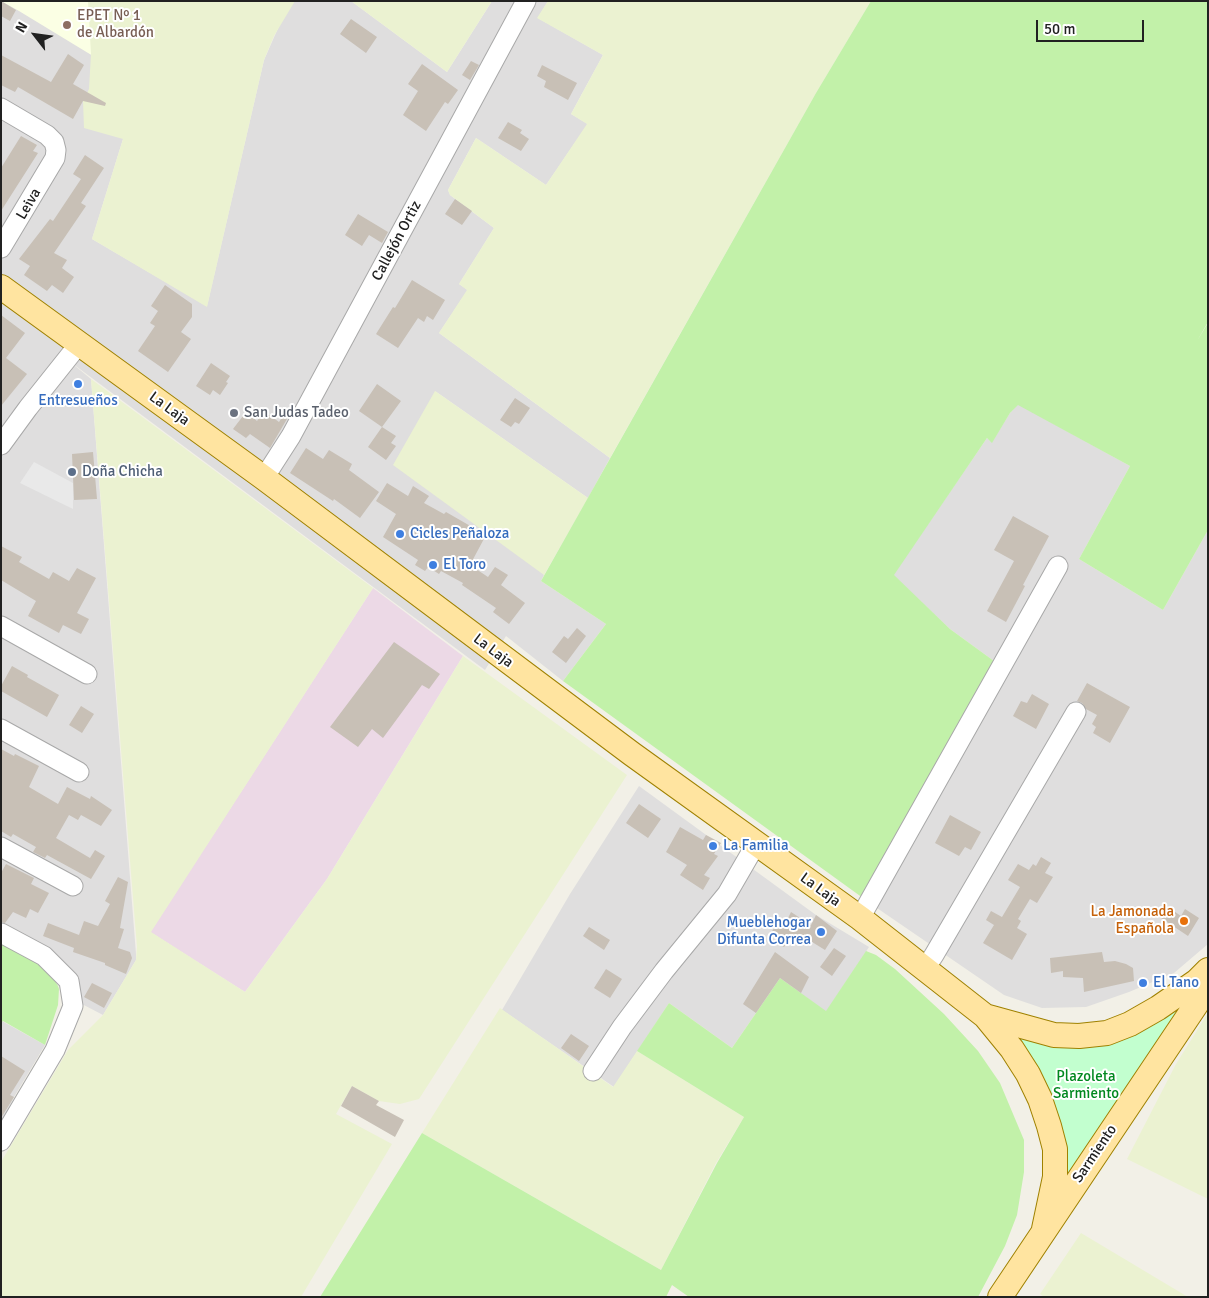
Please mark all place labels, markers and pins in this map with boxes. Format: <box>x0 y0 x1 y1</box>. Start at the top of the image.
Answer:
place label: EPET Nº 1 de Albardón <box>77 7 154 42</box>
marker: EPET Nº 1 de Albardón <box>61 19 73 31</box>
marker: Entresueños <box>72 378 84 390</box>
place label: Entresueños <box>38 392 118 410</box>
place label: San Judas Tadeo <box>244 404 349 422</box>
marker: San Judas Tadeo <box>228 407 240 419</box>
place label: Doña Chicha <box>82 463 163 481</box>
marker: Doña Chicha <box>66 466 78 478</box>
place label: Cicles Peñaloza <box>410 525 509 543</box>
marker: Cicles Peñaloza <box>394 528 406 540</box>
place label: El Toro <box>443 556 486 574</box>
marker: El Toro <box>427 559 439 571</box>
place label: La Familia <box>723 837 789 855</box>
marker: La Familia <box>707 840 719 852</box>
place label: La Jamonada Española <box>1090 903 1174 938</box>
place label: Mueblehogar Difunta Correa <box>717 914 811 949</box>
marker: La Jamonada Española <box>1178 915 1190 927</box>
marker: Mueblehogar Difunta Correa <box>815 926 827 938</box>
place label: El Tano <box>1153 974 1199 992</box>
marker: El Tano <box>1137 977 1149 989</box>

